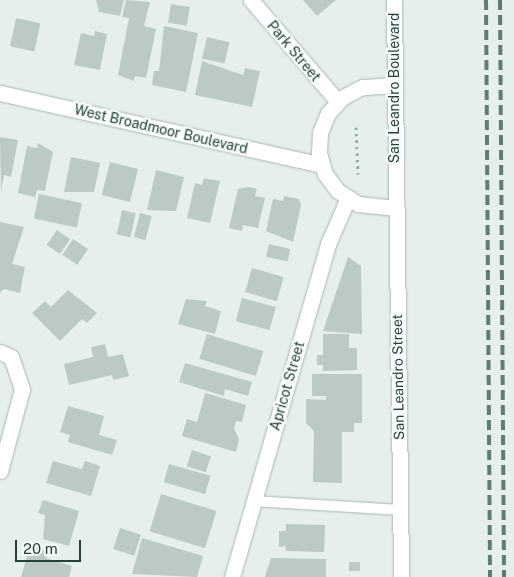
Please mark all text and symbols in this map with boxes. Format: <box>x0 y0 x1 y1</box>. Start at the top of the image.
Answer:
street label: San Leandro Boulevard <box>386 13 402 163</box>
street label: Park Street <box>264 17 324 85</box>
street label: West Broadmoor Boulevard <box>73 101 249 157</box>
street label: San Leandro Street <box>389 314 407 440</box>
street label: Apricot Street <box>266 339 308 433</box>
scale bar <box>18 530 84 562</box>
text: 20 m <box>23 540 58 557</box>

